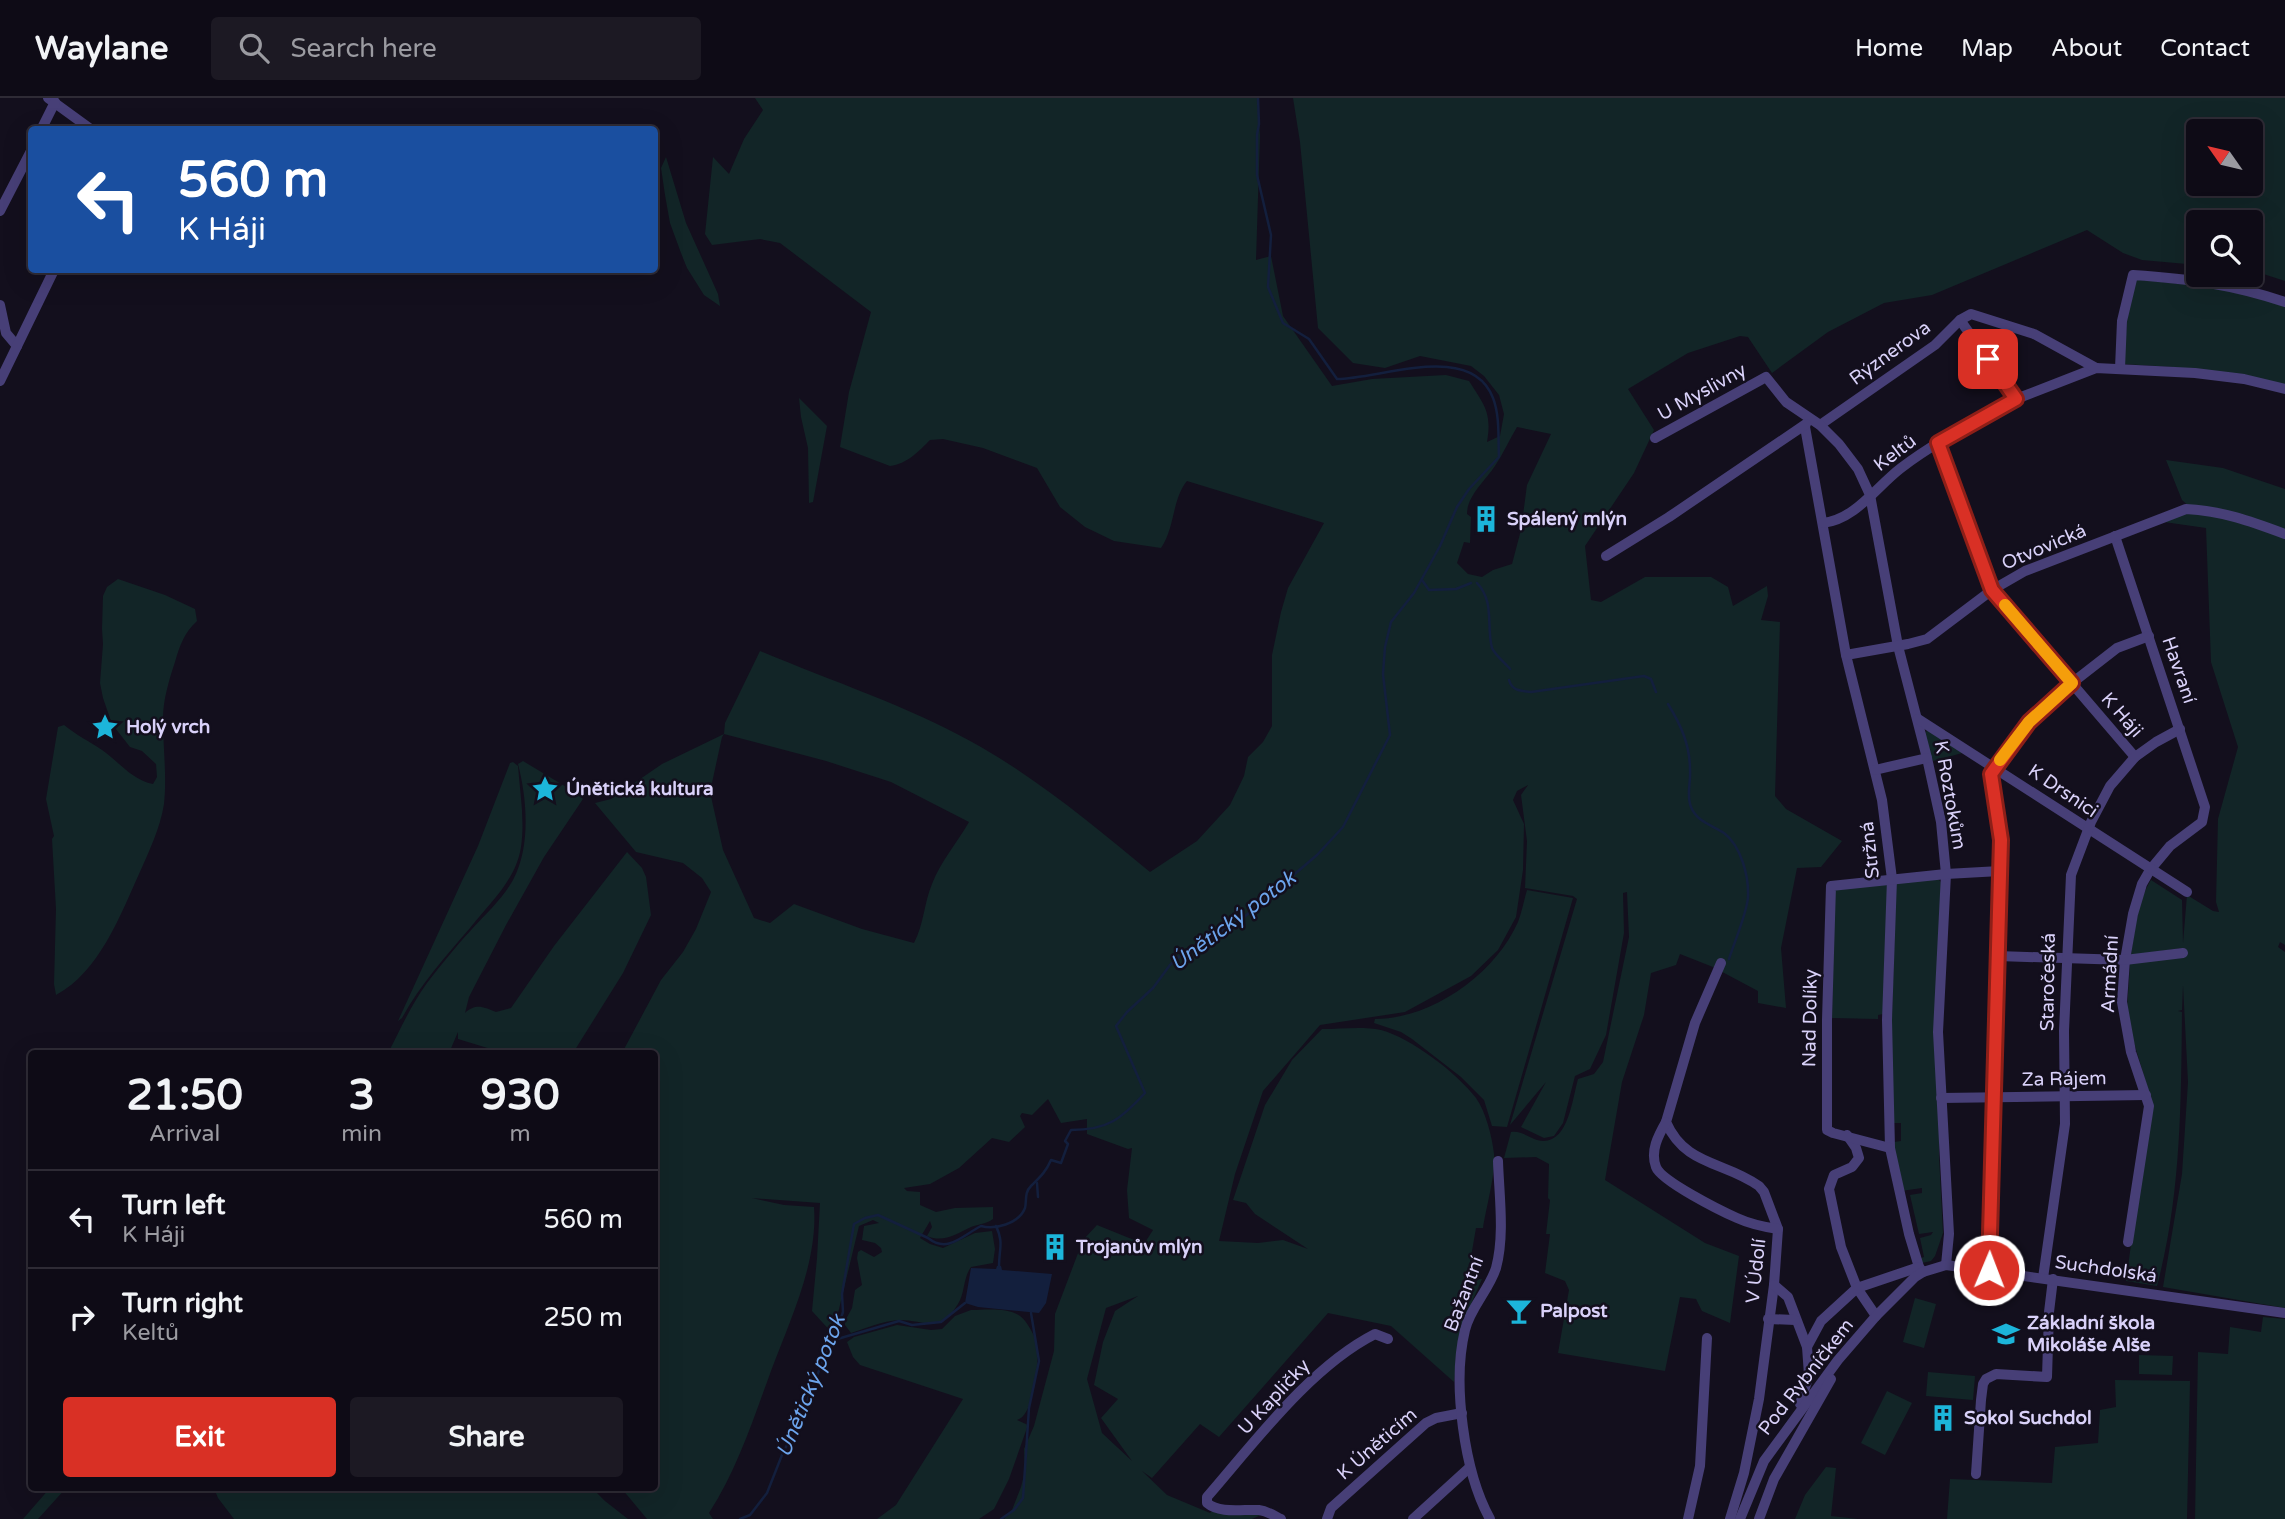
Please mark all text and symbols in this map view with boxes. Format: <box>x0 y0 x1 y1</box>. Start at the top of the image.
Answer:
search box <box>211 17 701 80</box>
text: Waylane <box>35 29 169 68</box>
icon: search <box>235 29 273 67</box>
text: Search here <box>291 33 437 64</box>
text: Home <box>1855 34 1923 63</box>
text: Map <box>1961 34 2013 63</box>
text: About <box>2051 34 2122 63</box>
text: Contact <box>2160 34 2250 63</box>
north arrow <box>2186 119 2263 196</box>
map controls <box>2186 119 2263 287</box>
text: 560 m <box>178 151 328 210</box>
icon: left <box>63 154 154 245</box>
button: search <box>2186 210 2263 287</box>
text: K Háji <box>178 211 266 249</box>
street label: Rýznerova <box>1845 316 1935 390</box>
pin <box>1958 329 2018 389</box>
icon: arrive <box>1969 340 2007 378</box>
street label: U Myslivny <box>1654 359 1750 425</box>
street label: Keltů <box>1870 430 1920 476</box>
building icon: Spálený mlýn <box>1471 504 1501 534</box>
place label: Spálený mlýn <box>1507 508 1627 531</box>
street label: Otvovická <box>1998 519 2090 575</box>
street label: Havraní <box>2157 634 2201 707</box>
street label: K Háji <box>2097 688 2147 742</box>
place icon: Holý vrch <box>90 712 120 742</box>
place label: Holý vrch <box>126 716 210 739</box>
street label: K Roztokům <box>1930 739 1970 851</box>
street label: K Drsnici <box>2024 760 2102 822</box>
place icon: Únětická kultura <box>530 774 560 804</box>
place label: Únětická kultura <box>566 777 714 800</box>
street label: Stržná <box>1856 820 1884 880</box>
water label: Únětický potok <box>1165 865 1302 976</box>
street label: Staročeská <box>2036 933 2060 1031</box>
street label: Armádní <box>2097 934 2123 1013</box>
street label: Nad Dolíky <box>1798 969 1822 1067</box>
street label: Za Rájem <box>2021 1067 2107 1091</box>
text: 21:50 <box>126 1070 243 1121</box>
text: 3 <box>348 1070 375 1121</box>
text: 930 <box>480 1070 560 1121</box>
text: Arrival <box>149 1120 220 1148</box>
text: min <box>341 1120 382 1148</box>
text: m <box>509 1120 531 1148</box>
text: Turn left <box>122 1190 225 1221</box>
icon: left <box>63 1200 101 1238</box>
text: 560 m <box>543 1204 623 1235</box>
text: K Háji <box>122 1221 185 1249</box>
building icon: Trojanův mlýn <box>1040 1232 1070 1262</box>
position arrow <box>1952 1233 2026 1307</box>
place label: Trojanův mlýn <box>1075 1236 1203 1259</box>
street label: V Údolí <box>1741 1237 1770 1305</box>
street label: Suchdolská <box>2053 1251 2159 1287</box>
street label: Bažantní <box>1440 1253 1489 1335</box>
text: Turn right <box>122 1288 243 1319</box>
bar icon: Palpost <box>1504 1296 1534 1326</box>
icon: right <box>63 1298 101 1336</box>
place label: Palpost <box>1540 1300 1608 1323</box>
text: 250 m <box>543 1302 623 1333</box>
water label: Únětický potok <box>771 1310 851 1461</box>
place label: Základní škola Mikoláše Alše <box>2027 1312 2155 1356</box>
street label: Pod Rybníčkem <box>1754 1314 1858 1440</box>
text: Keltů <box>122 1319 179 1347</box>
school or university icon: Základní škola Mikoláše Alše <box>1991 1319 2021 1349</box>
street label: U Kapličky <box>1234 1355 1314 1439</box>
button: Exit <box>63 1397 336 1477</box>
button: Share <box>350 1397 623 1477</box>
street label: K Úněticím <box>1332 1403 1421 1485</box>
building icon: Sokol Suchdol <box>1928 1403 1958 1433</box>
place label: Sokol Suchdol <box>1964 1407 2092 1429</box>

